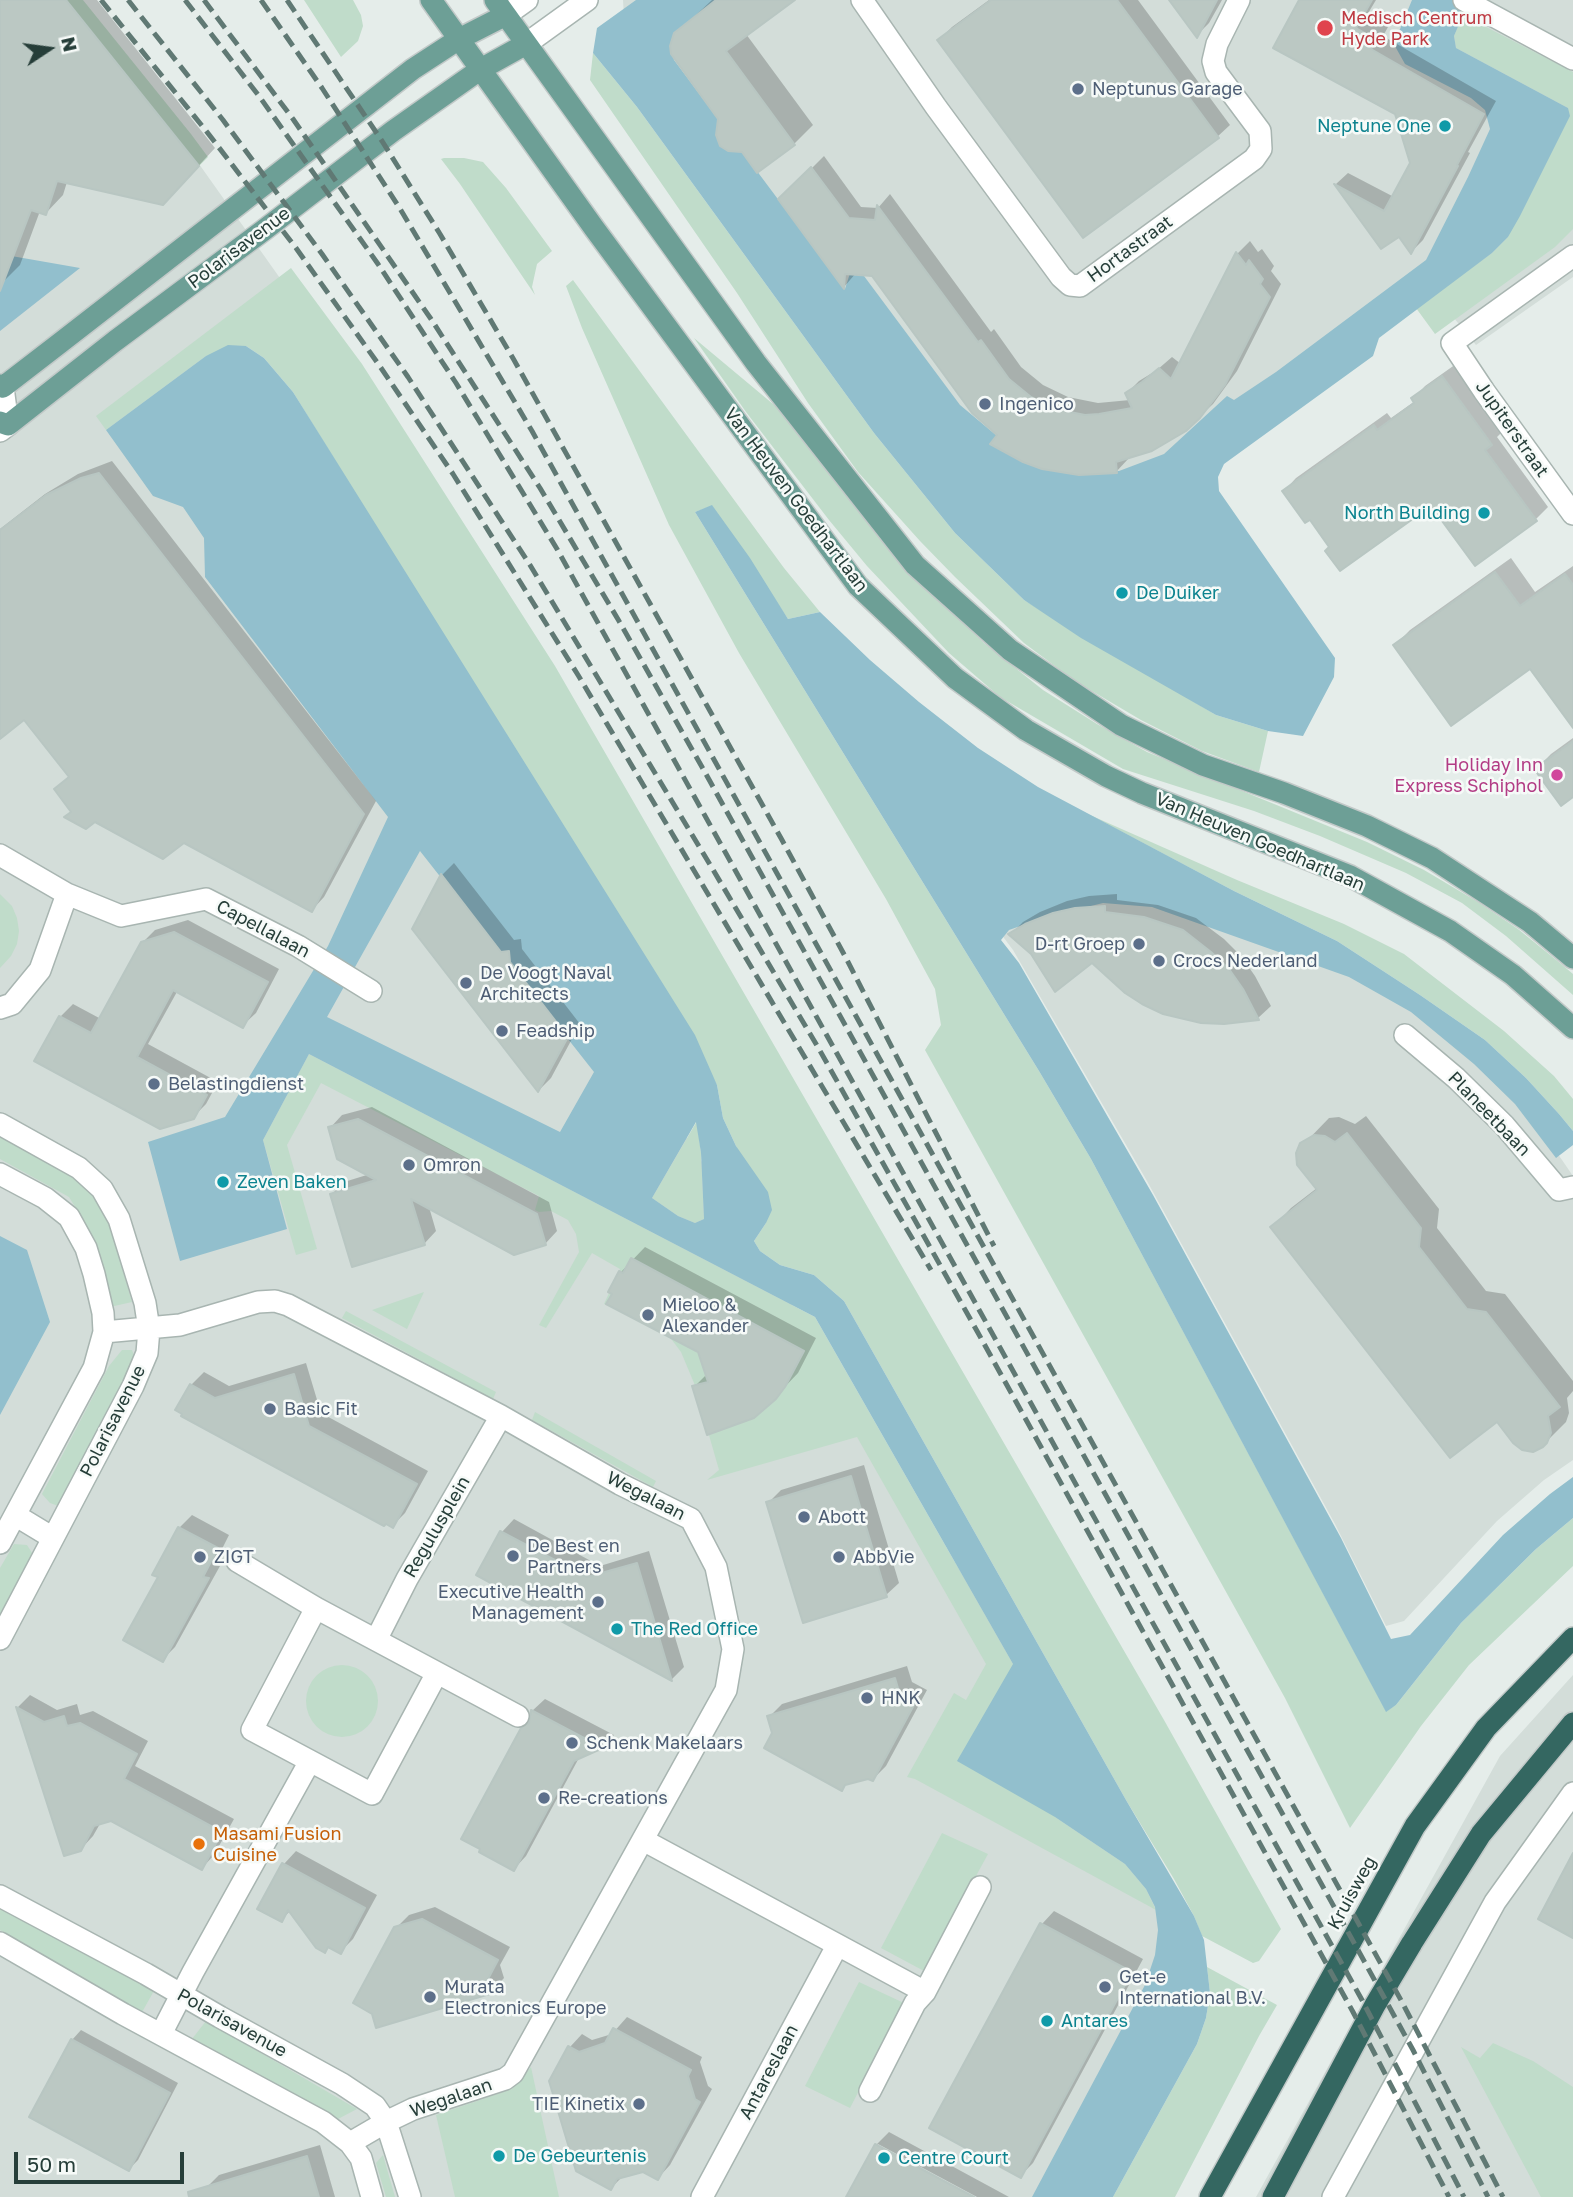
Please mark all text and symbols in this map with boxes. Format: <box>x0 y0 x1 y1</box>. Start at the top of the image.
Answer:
place label: Medisch Centrum Hyde Park <box>1341 7 1492 50</box>
north arrow <box>14 14 84 84</box>
marker: Medisch Centrum Hyde Park <box>1315 18 1335 38</box>
text: N <box>57 35 83 54</box>
place label: Neptunus Garage <box>1092 78 1243 100</box>
marker: Neptunus Garage <box>1070 81 1086 97</box>
place label: Neptune One <box>1317 115 1431 137</box>
marker: Neptune One <box>1437 118 1453 134</box>
street label: Polarisavenue <box>184 203 294 293</box>
street label: Hortastraat <box>1083 211 1177 287</box>
street label: Jupiterstraat <box>1471 377 1553 481</box>
place label: Ingenico <box>999 393 1074 415</box>
marker: Ingenico <box>977 396 993 412</box>
street label: Van Heuven Goedhartlaan <box>720 403 872 597</box>
place label: North Building <box>1344 502 1470 524</box>
marker: North Building <box>1476 505 1492 521</box>
place label: De Duiker <box>1136 582 1219 604</box>
marker: De Duiker <box>1114 585 1130 601</box>
place label: Holiday Inn Express Schiphol <box>1394 754 1543 796</box>
marker: Holiday Inn Express Schiphol <box>1549 767 1565 783</box>
street label: Van Heuven Goedhartlaan <box>1152 788 1368 896</box>
street label: Capellalaan <box>213 895 313 963</box>
place label: D-rt Groep <box>1035 933 1125 955</box>
marker: D-rt Groep <box>1131 936 1147 952</box>
place label: Crocs Nederland <box>1173 950 1317 972</box>
marker: Crocs Nederland <box>1151 953 1167 969</box>
place label: De Voogt Naval Architects <box>480 962 612 1004</box>
marker: De Voogt Naval Architects <box>458 975 474 991</box>
place label: Feadship <box>516 1020 595 1042</box>
marker: Feadship <box>494 1023 510 1039</box>
street label: Planeetbaan <box>1443 1067 1535 1161</box>
place label: Belastingdienst <box>168 1073 304 1095</box>
marker: Belastingdienst <box>146 1076 162 1092</box>
place label: Omron <box>423 1154 481 1176</box>
marker: Omron <box>401 1157 417 1173</box>
place label: Zeven Baken <box>237 1171 347 1193</box>
marker: Zeven Baken <box>215 1174 231 1190</box>
place label: Mieloo & Alexander <box>662 1294 749 1336</box>
marker: Mieloo & Alexander <box>640 1307 656 1323</box>
street label: Polarisavenue <box>76 1362 150 1480</box>
place label: Basic Fit <box>284 1398 358 1420</box>
marker: Basic Fit <box>262 1401 278 1417</box>
street label: Wegalaan <box>603 1467 689 1525</box>
street label: Regulusplein <box>399 1472 475 1582</box>
place label: Abott <box>818 1506 866 1528</box>
marker: Abott <box>796 1509 812 1525</box>
place label: De Best en Partners <box>527 1535 620 1578</box>
place label: ZIGT <box>214 1546 254 1568</box>
place label: AbbVie <box>853 1546 915 1568</box>
marker: De Best en Partners <box>505 1548 521 1564</box>
marker: ZIGT <box>192 1549 208 1565</box>
marker: AbbVie <box>831 1549 847 1565</box>
place label: Executive Health Management <box>438 1581 584 1624</box>
marker: Executive Health Management <box>590 1594 606 1610</box>
place label: The Red Office <box>631 1618 758 1640</box>
marker: The Red Office <box>609 1621 625 1637</box>
place label: HNK <box>881 1687 921 1709</box>
marker: HNK <box>859 1690 875 1706</box>
place label: Schenk Makelaars <box>586 1732 743 1754</box>
marker: Schenk Makelaars <box>564 1735 580 1751</box>
place label: Re-creations <box>558 1787 668 1809</box>
marker: Re-creations <box>536 1790 552 1806</box>
place label: Masami Fusion Cuisine <box>213 1823 341 1866</box>
marker: Masami Fusion Cuisine <box>191 1836 207 1852</box>
street label: Kruisweg <box>1323 1853 1381 1933</box>
place label: Get-e International B.V. <box>1119 1966 1266 2008</box>
place label: Murata Electronics Europe <box>444 1976 606 2018</box>
marker: Get-e International B.V. <box>1097 1979 1113 1995</box>
street label: Polarisavenue <box>173 1984 291 2062</box>
marker: Murata Electronics Europe <box>422 1989 438 2005</box>
place label: Antares <box>1061 2010 1128 2032</box>
marker: Antares <box>1039 2013 1055 2029</box>
street label: Antareslaan <box>735 2021 803 2123</box>
street label: Wegalaan <box>407 2074 495 2122</box>
place label: TIE Kinetix <box>532 2093 625 2115</box>
marker: TIE Kinetix <box>631 2096 647 2112</box>
scale bar <box>18 2138 187 2182</box>
place label: De Gebeurtenis <box>513 2145 647 2167</box>
place label: Centre Court <box>898 2147 1009 2169</box>
marker: De Gebeurtenis <box>491 2148 507 2164</box>
marker: Centre Court <box>876 2150 892 2166</box>
text: 50 m <box>27 2151 76 2177</box>

